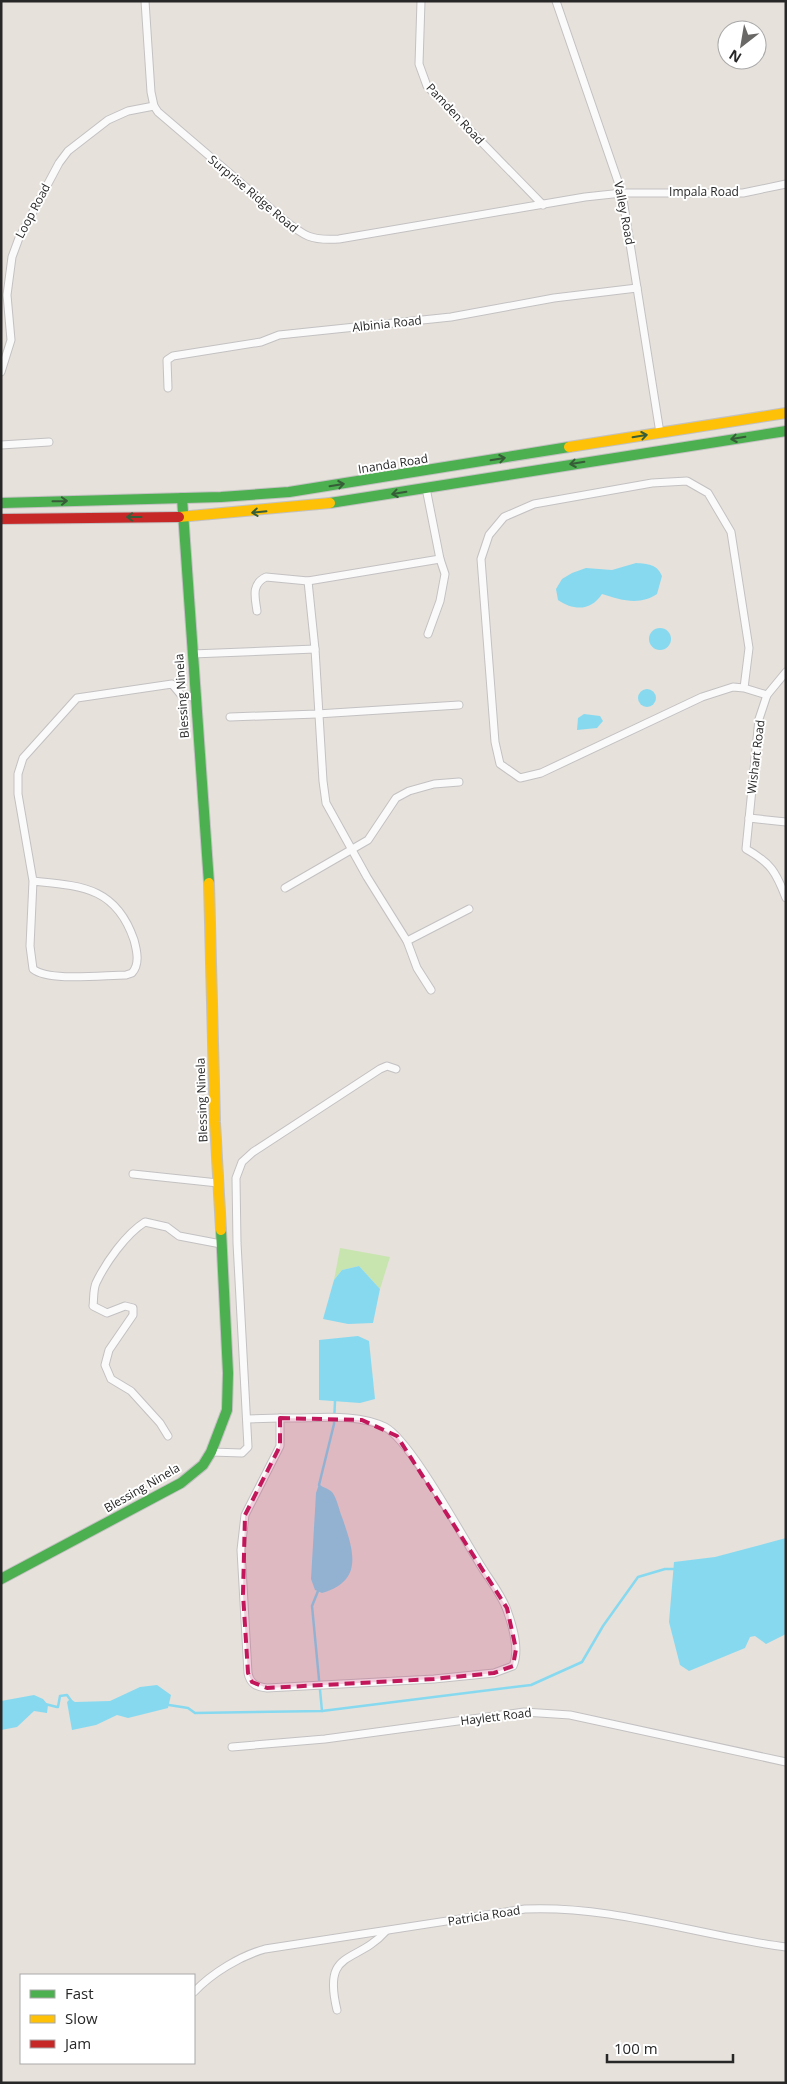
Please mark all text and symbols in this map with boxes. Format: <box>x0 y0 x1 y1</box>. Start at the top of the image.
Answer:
north arrow <box>717 20 767 70</box>
text: N <box>725 45 745 68</box>
street label: Pamden Road <box>422 79 488 148</box>
street label: Surprise Ridge Road <box>205 151 302 236</box>
street label: Loop Road <box>11 180 54 241</box>
street label: Valley Road <box>610 180 639 246</box>
street label: Impala Road <box>669 183 739 200</box>
street label: Albinia Road <box>351 311 423 336</box>
one-way arrow <box>632 431 648 441</box>
one-way arrow <box>730 433 746 443</box>
street label: Inanda Road <box>357 450 429 477</box>
one-way arrow <box>489 454 505 464</box>
one-way arrow <box>569 459 585 469</box>
one-way arrow <box>329 480 345 490</box>
one-way arrow <box>392 488 408 498</box>
one-way arrow <box>52 496 68 506</box>
one-way arrow <box>251 507 267 517</box>
one-way arrow <box>126 512 142 522</box>
street label: Blessing Ninela <box>170 653 193 739</box>
street label: Wishart Road <box>743 719 768 795</box>
street label: Blessing Ninela <box>192 1057 211 1143</box>
street label: Blessing Ninela <box>101 1459 183 1516</box>
street label: Haylett Road <box>459 1704 533 1729</box>
street label: Patricia Road <box>446 1901 521 1930</box>
legend <box>20 1974 195 2064</box>
text: Fast <box>65 1983 94 2003</box>
text: Slow <box>65 2008 98 2028</box>
scale bar <box>607 2032 733 2064</box>
text: Jam <box>63 2033 91 2053</box>
text: 100 m <box>614 2038 658 2058</box>

